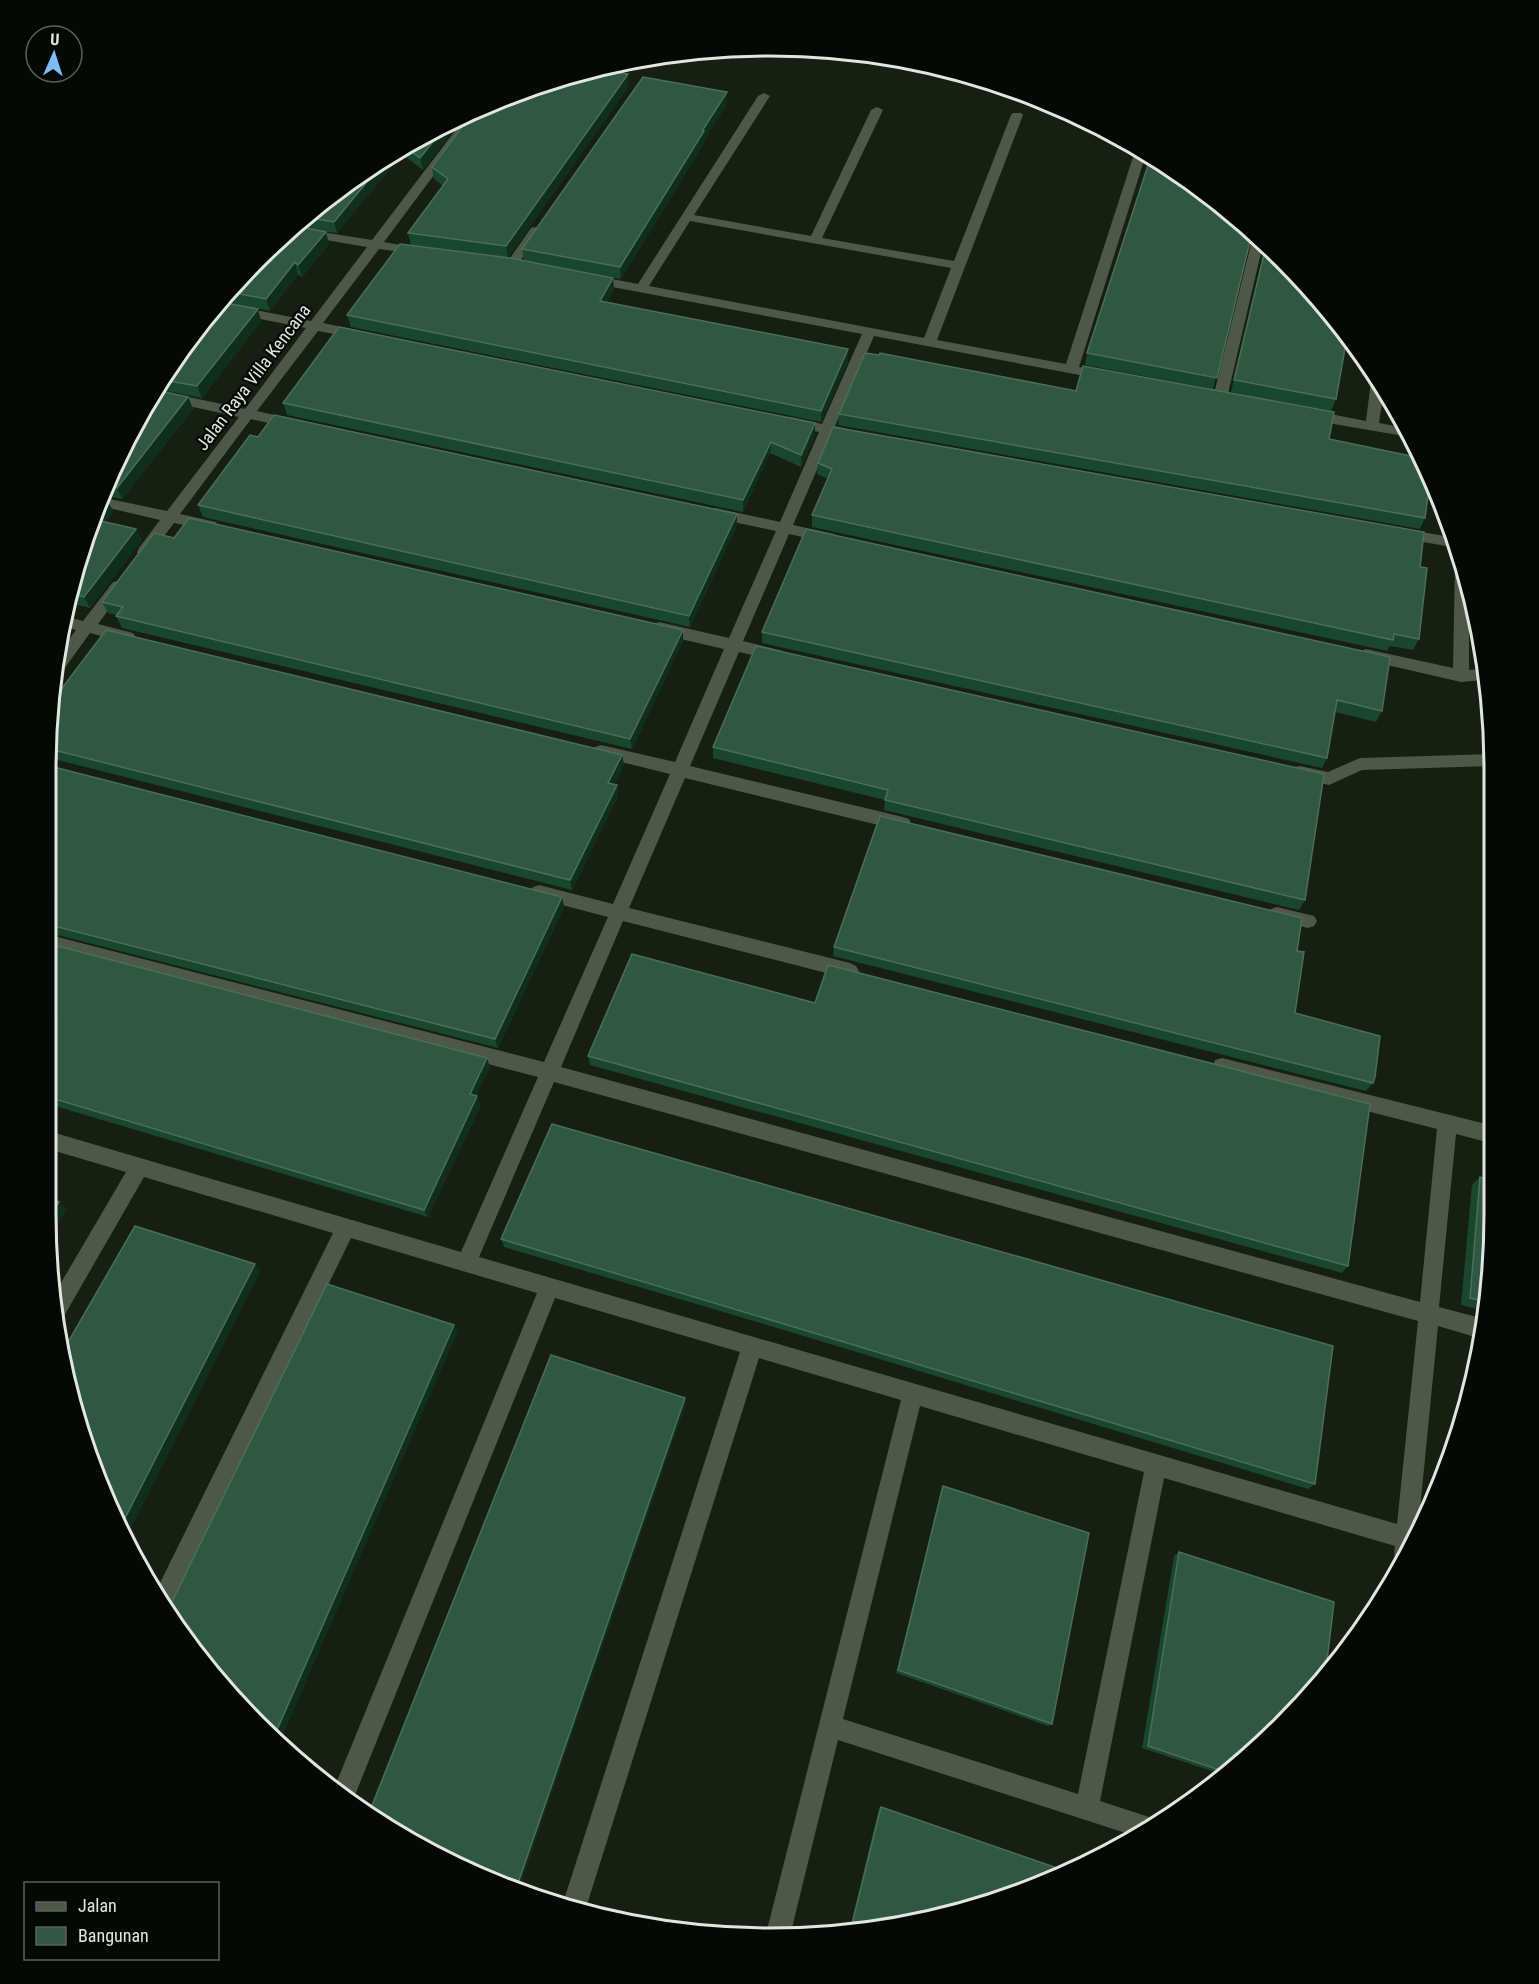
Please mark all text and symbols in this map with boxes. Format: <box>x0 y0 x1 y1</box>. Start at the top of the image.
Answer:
north arrow <box>24 24 84 84</box>
text: U <box>50 30 60 49</box>
street label: Jalan Raya Villa Kencana <box>191 300 315 454</box>
legend <box>24 1882 219 1960</box>
text: Jalan <box>78 1895 117 1916</box>
text: Bangunan <box>78 1925 149 1946</box>

